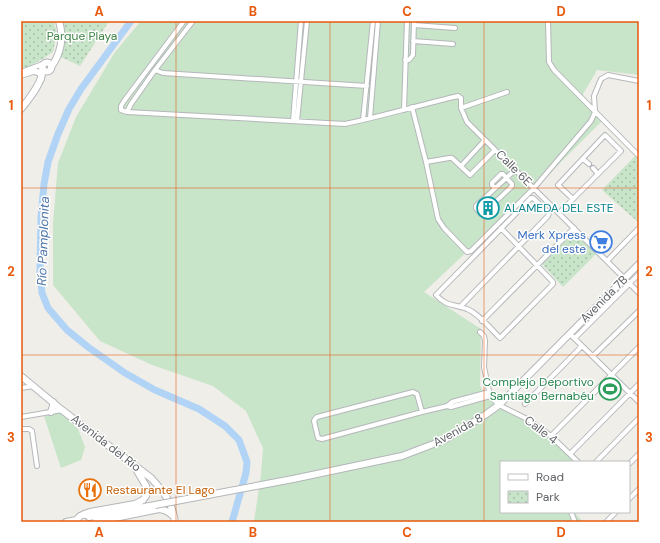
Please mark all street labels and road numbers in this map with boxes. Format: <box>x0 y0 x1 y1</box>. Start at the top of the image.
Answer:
street label: Calle 6E <box>492 146 536 190</box>
street label: Avenida 7B <box>577 272 631 326</box>
street label: Avenida 8 <box>430 410 486 450</box>
street label: Avenida del Río <box>68 411 144 475</box>
street label: Calle 4 <box>521 412 561 448</box>

